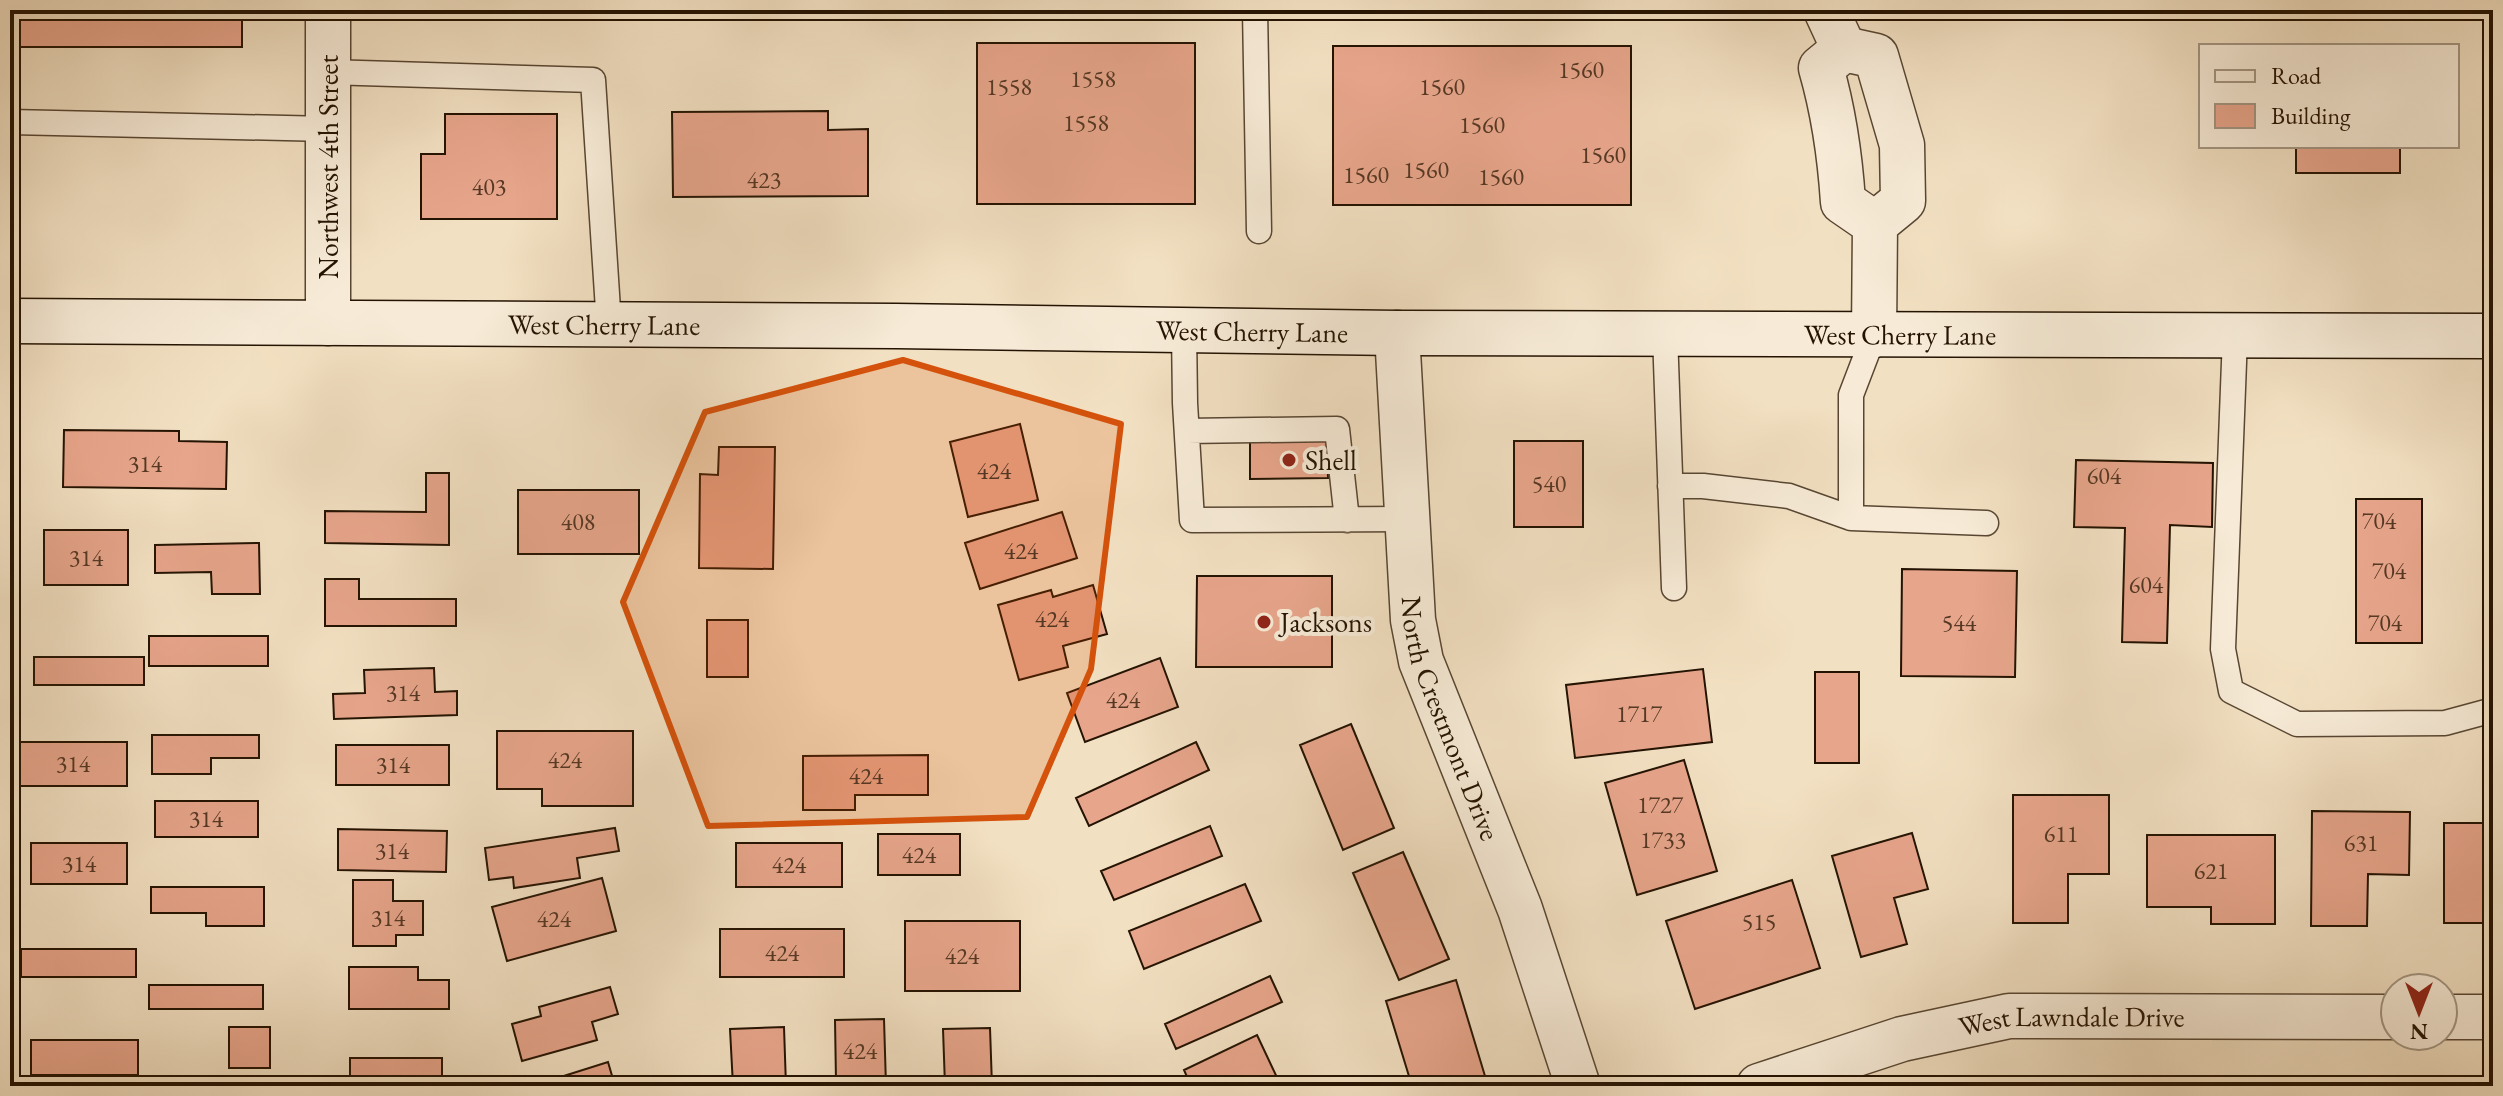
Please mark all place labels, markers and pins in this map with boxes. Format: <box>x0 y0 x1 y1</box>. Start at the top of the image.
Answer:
place label: Shell <box>1305 442 1357 478</box>
marker: Shell <box>1280 451 1298 469</box>
place label: Jacksons <box>1278 604 1372 640</box>
marker: Jacksons <box>1255 613 1273 631</box>

